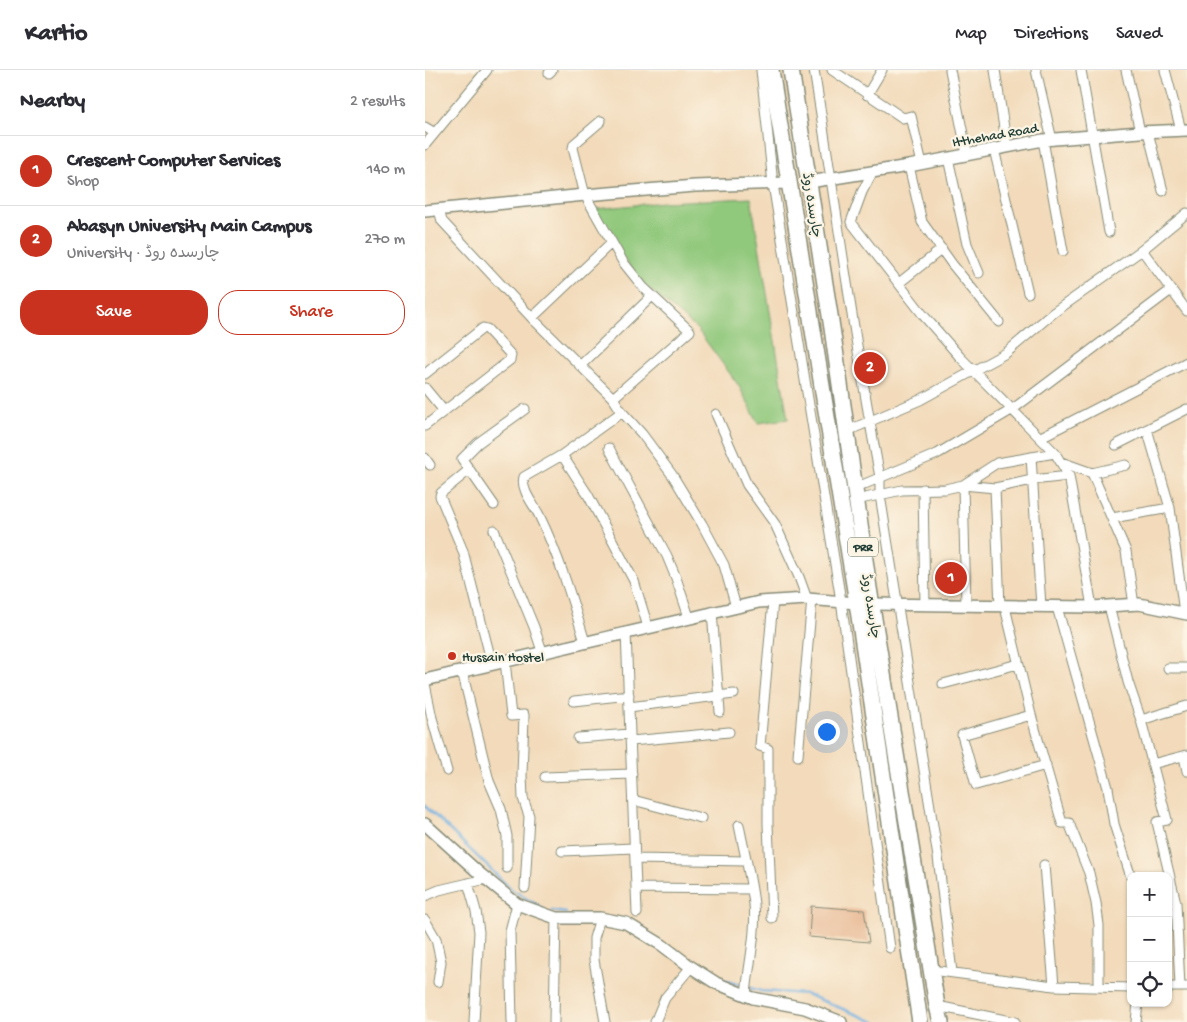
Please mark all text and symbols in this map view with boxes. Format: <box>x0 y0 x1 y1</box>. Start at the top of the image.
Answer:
text: Kartio <box>25 20 88 49</box>
text: Map <box>955 24 987 45</box>
text: Directions <box>1015 24 1088 45</box>
text: Saved <box>1116 24 1162 45</box>
text: Nearby <box>20 90 85 115</box>
text: 2 results <box>350 93 405 112</box>
street label: Itthehad Road <box>951 120 1041 152</box>
text: Crescent Computer Services <box>67 150 280 173</box>
text: 1 <box>33 161 39 180</box>
text: 140 m <box>367 161 405 180</box>
street label: چارسدہ روڈ <box>797 171 825 239</box>
text: Shop <box>67 173 99 192</box>
text: Abasyn University Main Campus <box>67 216 311 239</box>
text: 2 <box>32 231 40 250</box>
text: 270 m <box>365 231 405 250</box>
text: University · چارسدہ روڈ <box>67 245 220 264</box>
button: Save <box>20 290 208 335</box>
button: Share <box>218 290 405 335</box>
pin: 2 <box>854 349 886 387</box>
road number: PRR <box>848 538 878 557</box>
pin: 1 <box>935 559 967 597</box>
street label: چارسدہ روڈ <box>856 572 884 640</box>
marker: Hussain Hostel <box>446 650 458 662</box>
place label: Hussain Hostel <box>462 650 544 667</box>
your location <box>814 719 840 745</box>
map controls <box>1127 872 1172 1007</box>
button: + <box>1127 872 1172 917</box>
button: − <box>1127 917 1172 962</box>
button: locate <box>1127 962 1172 1007</box>

